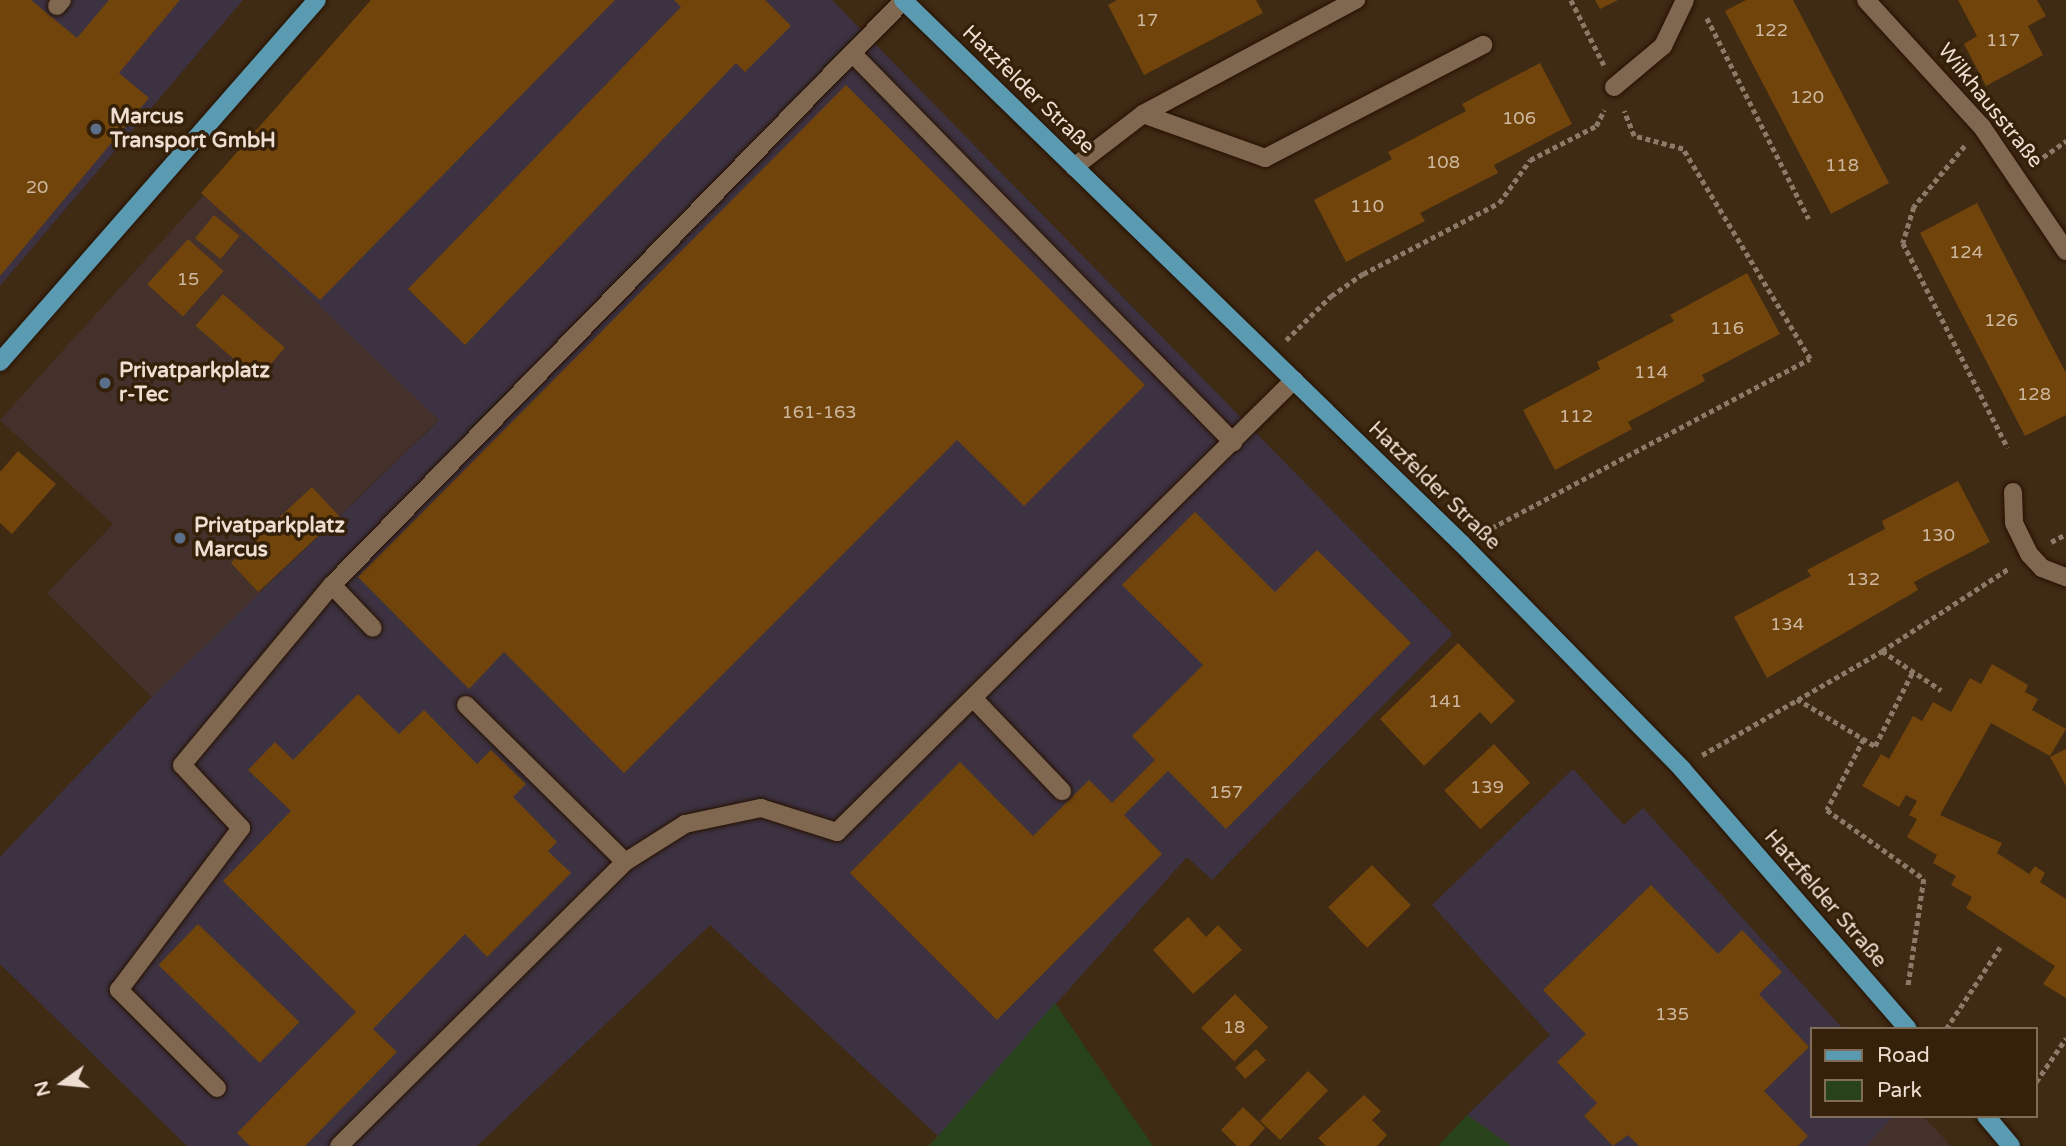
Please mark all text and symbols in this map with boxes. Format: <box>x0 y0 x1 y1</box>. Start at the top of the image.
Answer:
house number: 17 <box>1136 9 1158 31</box>
house number: 122 <box>1754 19 1788 41</box>
street label: Hatzfelder Straße <box>957 20 1099 160</box>
house number: 117 <box>1986 29 2020 51</box>
street label: Wilkhausstraße <box>1932 39 2048 173</box>
house number: 120 <box>1790 86 1824 108</box>
place label: Marcus Transport GmbH <box>110 104 276 154</box>
house number: 106 <box>1502 107 1536 129</box>
marker: Marcus Transport GmbH <box>88 121 104 137</box>
house number: 108 <box>1426 151 1460 173</box>
house number: 118 <box>1825 154 1859 176</box>
house number: 20 <box>26 176 48 198</box>
house number: 110 <box>1350 195 1384 217</box>
house number: 124 <box>1949 241 1983 263</box>
house number: 15 <box>177 268 199 290</box>
house number: 126 <box>1984 309 2018 331</box>
house number: 116 <box>1710 317 1744 339</box>
place label: Privatparkplatz r-Tec <box>119 358 270 408</box>
house number: 114 <box>1634 361 1668 383</box>
marker: Privatparkplatz r-Tec <box>97 375 113 391</box>
house number: 128 <box>2017 383 2051 405</box>
house number: 161-163 <box>781 401 857 423</box>
house number: 112 <box>1559 405 1593 427</box>
street label: Hatzfelder Straße <box>1363 416 1505 556</box>
place label: Privatparkplatz Marcus <box>194 513 345 563</box>
house number: 130 <box>1921 524 1955 546</box>
marker: Privatparkplatz Marcus <box>172 530 188 546</box>
house number: 132 <box>1846 568 1880 590</box>
house number: 134 <box>1770 613 1804 635</box>
house number: 141 <box>1428 690 1462 712</box>
house number: 139 <box>1470 776 1504 798</box>
house number: 157 <box>1209 781 1243 803</box>
street label: Hatzfelder Straße <box>1758 825 1892 973</box>
house number: 135 <box>1655 1003 1689 1025</box>
house number: 18 <box>1223 1016 1245 1038</box>
legend <box>1811 1027 2038 1118</box>
text: Road <box>1877 1043 1930 1068</box>
north arrow <box>28 1048 98 1118</box>
text: N <box>30 1078 55 1099</box>
text: Park <box>1877 1078 1922 1103</box>

